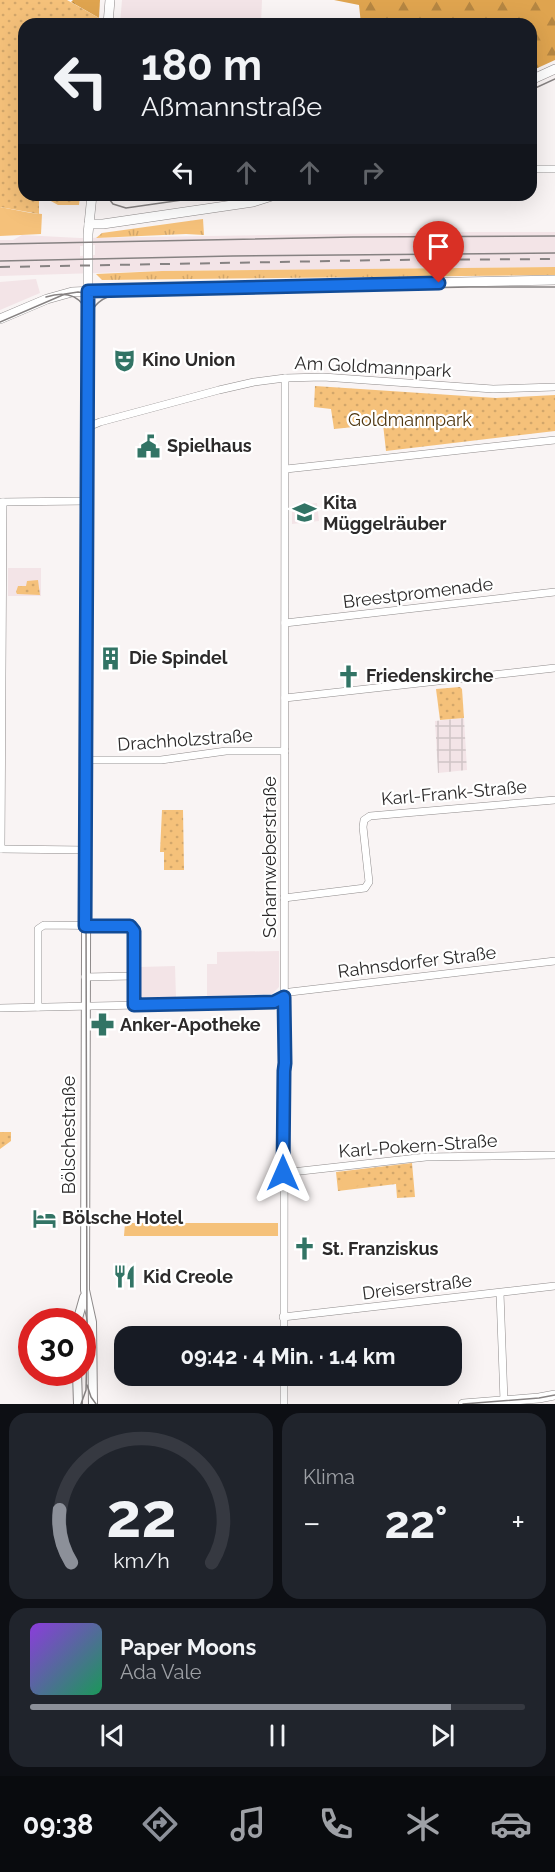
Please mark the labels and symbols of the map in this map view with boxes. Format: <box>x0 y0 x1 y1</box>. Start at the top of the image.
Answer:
pin <box>413 221 464 283</box>
theatre icon: Kino Union <box>111 347 137 373</box>
place label: Kino Union <box>142 349 235 370</box>
street label: Am Goldmannpark <box>294 352 452 381</box>
park label: Goldmannpark <box>348 409 472 430</box>
public building icon: Spielhaus <box>136 433 162 459</box>
place label: Spielhaus <box>167 435 252 456</box>
place label: Kita Müggelräuber <box>323 492 447 534</box>
school or university icon: Kita Müggelräuber <box>292 500 318 526</box>
street label: Breestpromenade <box>342 573 495 612</box>
building icon: Die Spindel <box>98 645 124 671</box>
place label: Die Spindel <box>129 647 228 668</box>
church icon: Friedenskirche <box>335 663 361 689</box>
place label: Friedenskirche <box>366 665 494 686</box>
street label: Drachholzstraße <box>117 724 254 755</box>
street label: Scharnweberstraße <box>259 776 280 938</box>
street label: Karl-Frank-Straße <box>380 776 528 809</box>
street label: Rahnsdorfer Straße <box>337 941 498 982</box>
pharmacy icon: Anker-Apotheke <box>89 1012 115 1038</box>
place label: Anker-Apotheke <box>120 1014 261 1035</box>
street label: Bölschestraße <box>58 1075 79 1194</box>
street label: Karl-Pokern-Straße <box>338 1129 498 1162</box>
position arrow <box>251 1141 315 1205</box>
hotel icon: Bölsche Hotel <box>31 1205 57 1231</box>
place label: Bölsche Hotel <box>62 1207 183 1228</box>
church icon: St. Franziskus <box>291 1236 317 1262</box>
place label: St. Franziskus <box>322 1238 439 1259</box>
restaurant icon: Kid Creole <box>112 1264 138 1290</box>
place label: Kid Creole <box>143 1266 233 1287</box>
street label: Dreiserstraße <box>361 1269 473 1304</box>
speed limit sign: 30 <box>18 1308 96 1386</box>

